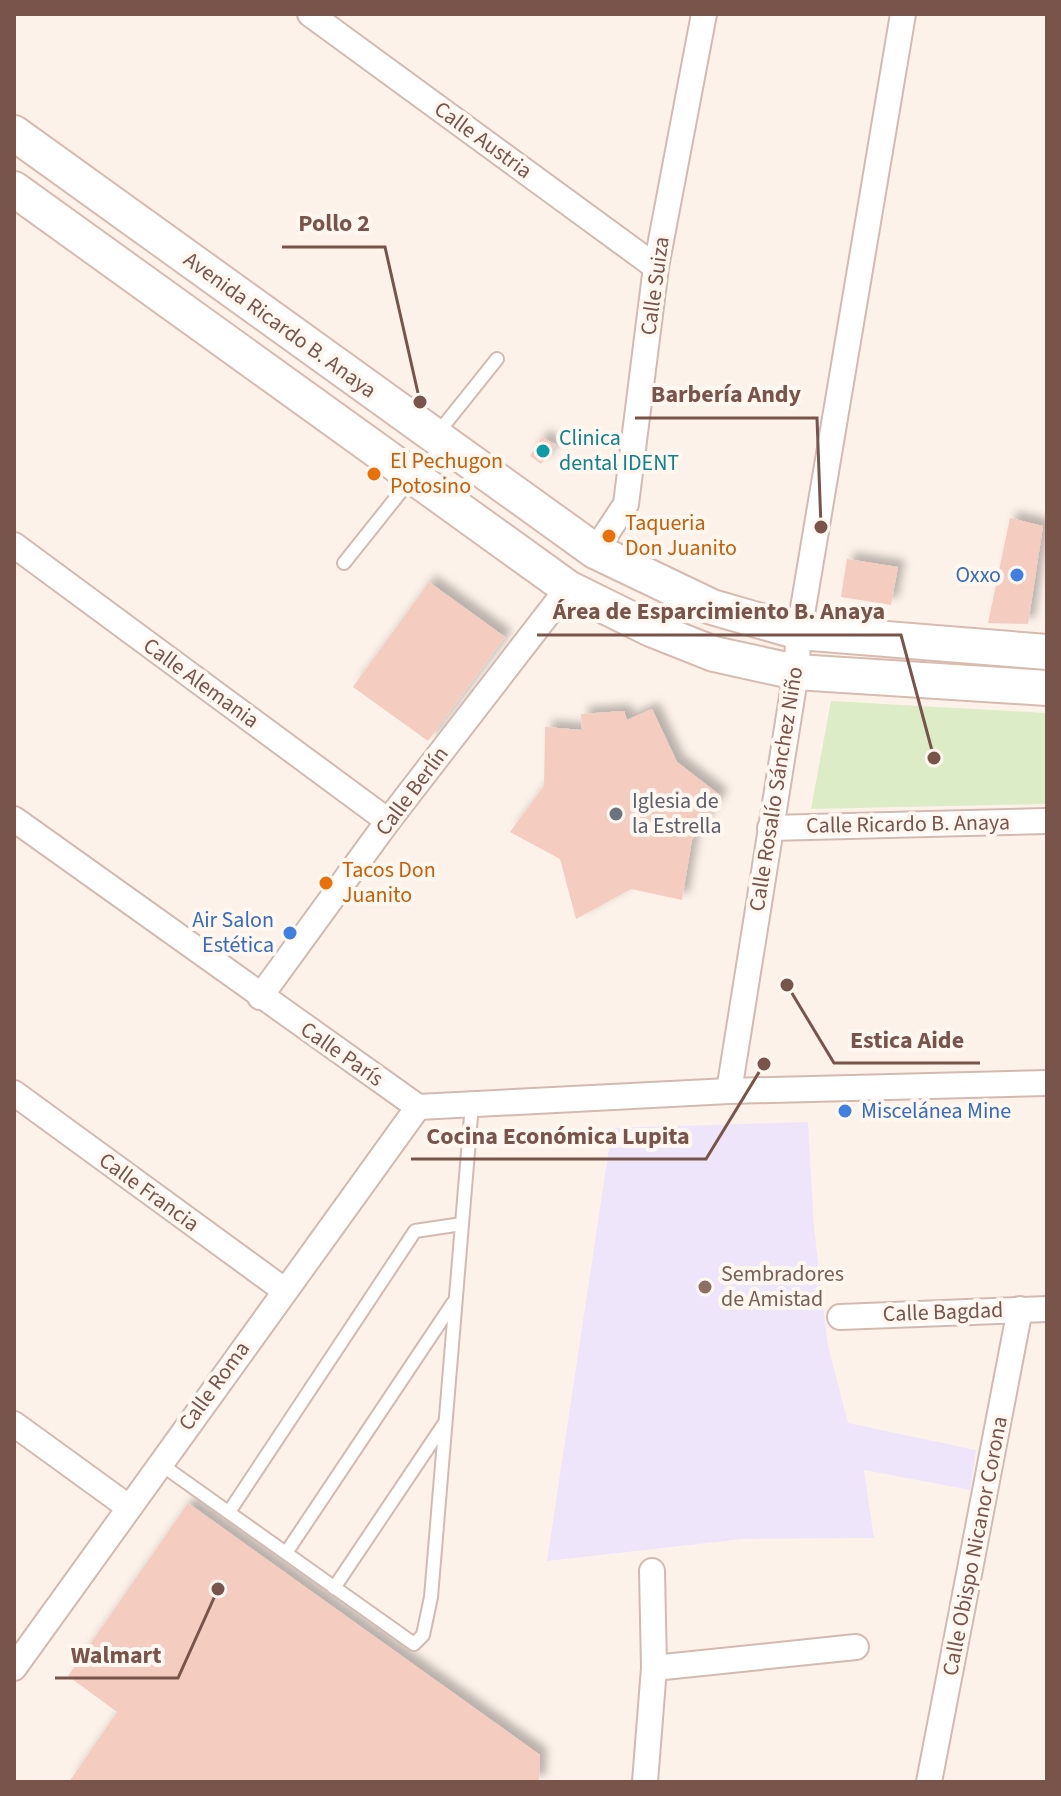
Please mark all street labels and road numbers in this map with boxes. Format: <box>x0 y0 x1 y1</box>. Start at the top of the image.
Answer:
street label: Calle Austria <box>427 93 539 187</box>
street label: Calle Suiza <box>632 235 678 337</box>
street label: Avenida Ricardo B. Anaya <box>177 244 383 406</box>
street label: Calle Alemania <box>136 630 266 736</box>
street label: Calle Rosalío Sánchez Niño <box>741 664 811 914</box>
street label: Calle Berlín <box>368 740 456 842</box>
street label: Calle Ricardo B. Anaya <box>806 806 1010 842</box>
street label: Calle París <box>294 1014 390 1094</box>
street label: Calle Francia <box>92 1145 206 1239</box>
street label: Calle Bagdad <box>882 1294 1004 1330</box>
street label: Calle Roma <box>171 1335 257 1437</box>
street label: Calle Obispo Nicanor Corona <box>934 1414 1016 1678</box>

